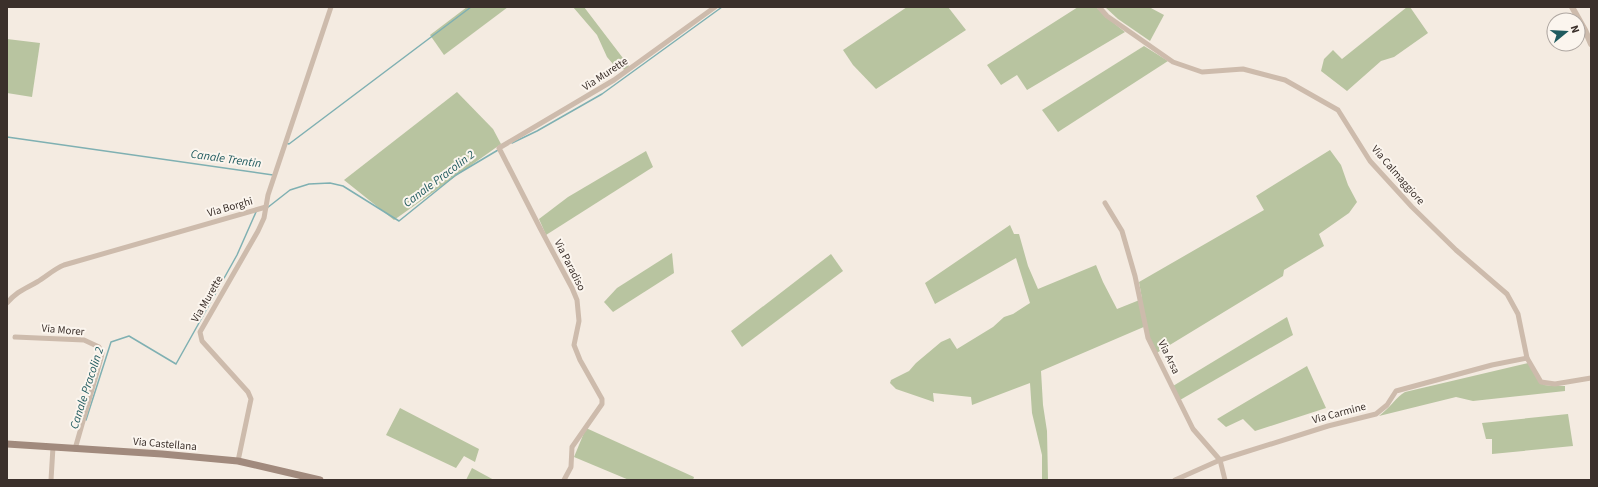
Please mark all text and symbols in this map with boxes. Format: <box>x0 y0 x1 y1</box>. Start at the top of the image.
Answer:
north arrow <box>1546 12 1586 52</box>
text: N <box>1567 23 1583 35</box>
street label: Via Murette <box>579 53 631 94</box>
street label: Via Calmaggiore <box>1368 142 1428 208</box>
water label: Canale Trentin <box>190 146 262 172</box>
water label: Canale Pracolin 2 <box>400 146 478 212</box>
street label: Via Borghi <box>206 193 254 221</box>
street label: Via Paradiso <box>551 237 589 293</box>
street label: Via Murette <box>188 272 227 325</box>
street label: Via Morer <box>41 321 85 339</box>
street label: Via Arsa <box>1154 338 1184 376</box>
water label: Canale Pracolin 2 <box>66 345 108 431</box>
street label: Via Carmine <box>1310 398 1368 427</box>
street label: Via Castellana <box>132 434 198 454</box>

